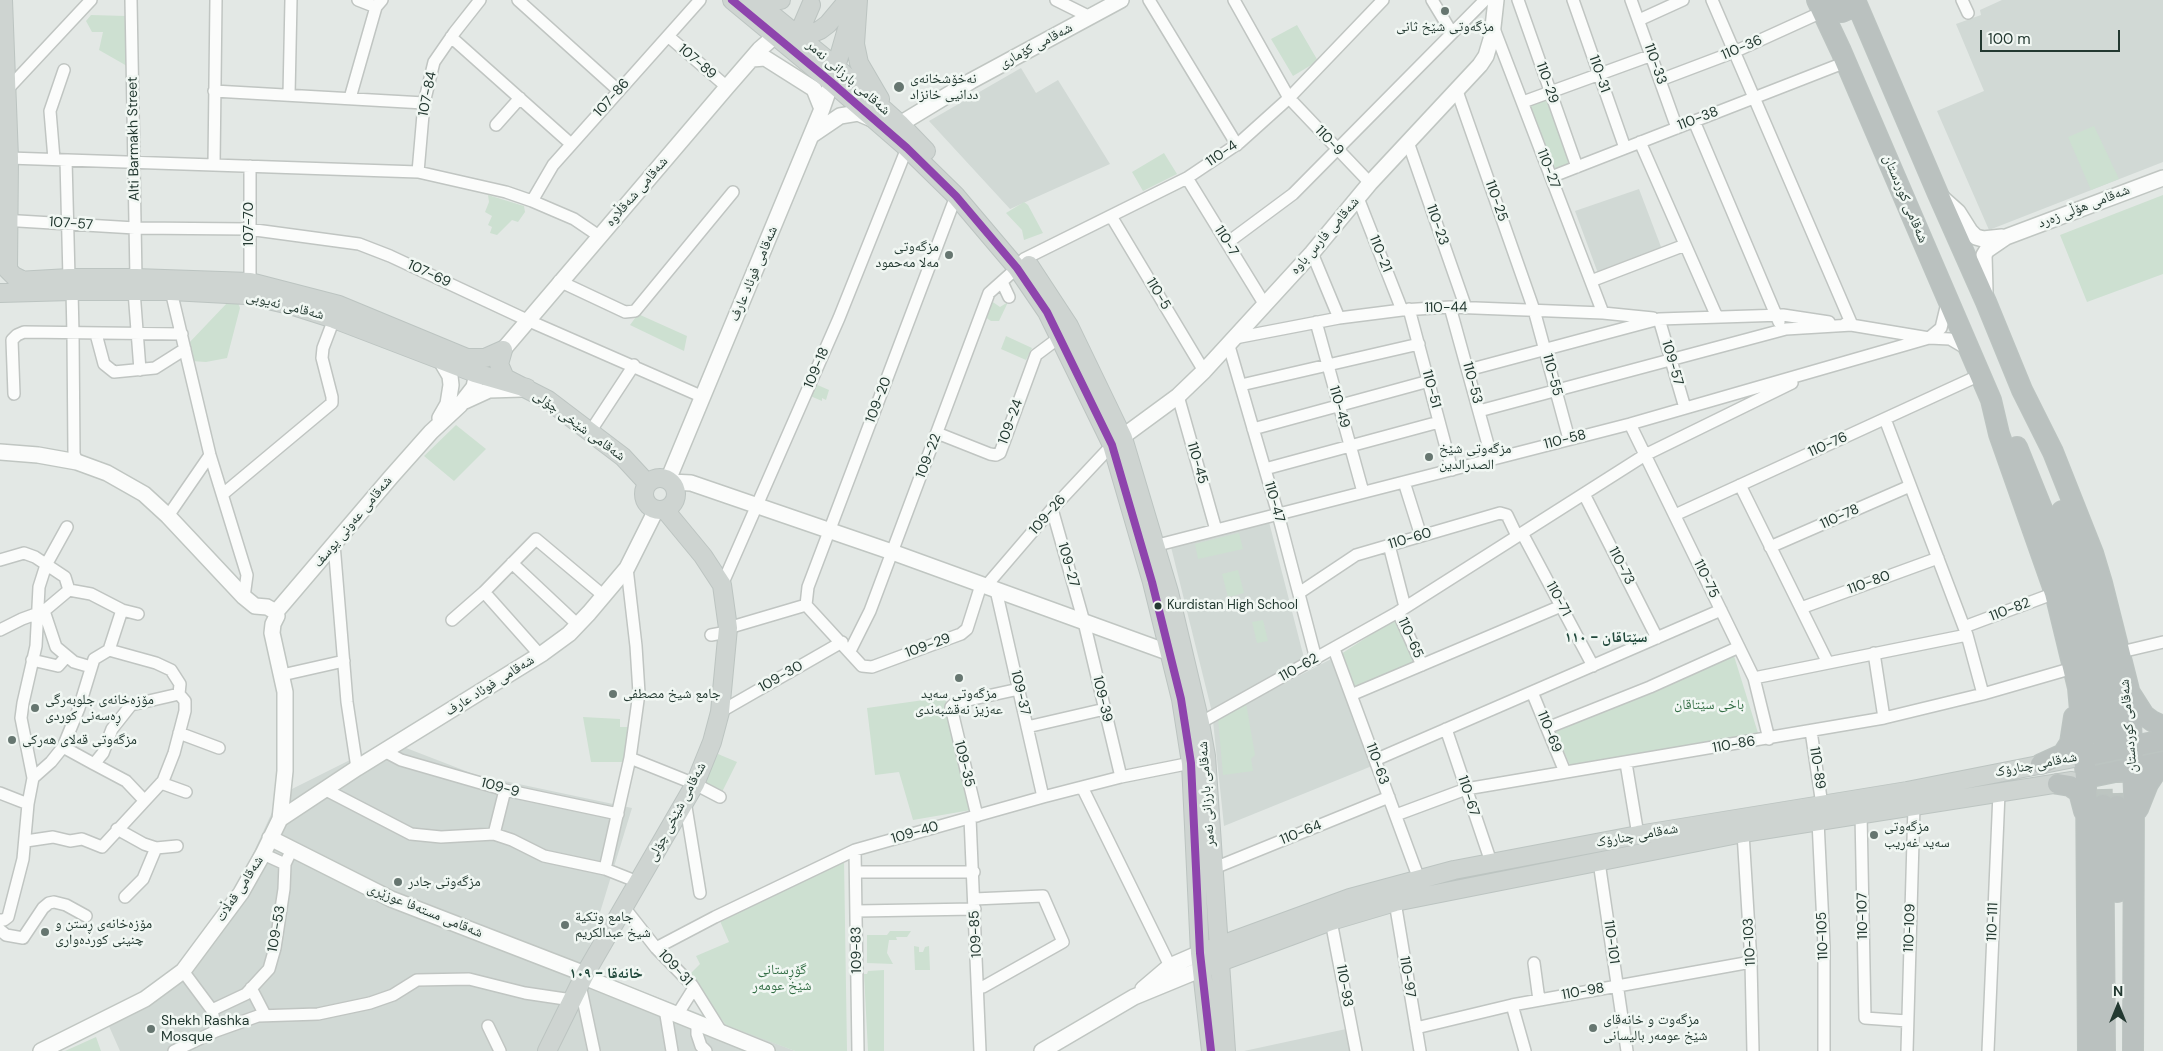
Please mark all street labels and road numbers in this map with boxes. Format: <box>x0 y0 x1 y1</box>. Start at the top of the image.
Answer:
street label: شەقامی کۆماری <box>996 20 1076 72</box>
street label: 110-36 <box>1719 32 1765 64</box>
street label: شەقامی بارزانی نەمر <box>803 37 893 119</box>
street label: 107-89 <box>674 41 720 83</box>
street label: 110-33 <box>1640 41 1670 87</box>
street label: 110-31 <box>1585 53 1613 95</box>
street label: 110-29 <box>1532 60 1562 106</box>
street label: 107-84 <box>415 70 441 118</box>
street label: 107-86 <box>590 75 634 121</box>
street label: Alti Barmakh Street <box>125 76 143 202</box>
street label: 110-38 <box>1675 104 1721 134</box>
street label: 110-9 <box>1311 123 1347 159</box>
street label: 110-4 <box>1203 137 1241 171</box>
street label: 110-27 <box>1533 147 1563 191</box>
street label: شەقامی کوردستان <box>1879 152 1931 246</box>
street label: شەقامی شەقڵاوە <box>602 154 672 230</box>
street label: 110-25 <box>1481 178 1511 224</box>
street label: شەقامی هۆڵی زەرد <box>2036 182 2132 232</box>
street label: شەقامی فارس باوە <box>1287 194 1363 278</box>
street label: 107-70 <box>241 202 257 246</box>
street label: 110-23 <box>1422 202 1452 248</box>
street label: 107-57 <box>48 214 94 234</box>
street label: 110-7 <box>1210 223 1242 259</box>
street label: شەقامی فوئاد عارف <box>726 224 782 324</box>
street label: 110-21 <box>1365 233 1395 275</box>
street label: 107-69 <box>405 257 453 291</box>
street label: 110-5 <box>1142 275 1174 313</box>
street label: شەقامی ئەیوبی <box>244 288 326 324</box>
street label: 110-44 <box>1424 299 1468 317</box>
street label: 109-57 <box>1658 339 1686 387</box>
street label: 109-18 <box>801 345 833 391</box>
street label: 110-55 <box>1538 352 1566 398</box>
street label: 110-53 <box>1458 360 1486 406</box>
street label: 110-51 <box>1418 368 1444 410</box>
street label: 109-20 <box>863 375 895 425</box>
street label: 110-49 <box>1325 384 1353 430</box>
street label: شەقامی شێخی چۆلی <box>530 387 628 465</box>
street label: 109-24 <box>995 397 1027 447</box>
street label: 110-58 <box>1542 427 1588 453</box>
street label: 110-76 <box>1806 429 1850 461</box>
street label: 109-22 <box>913 431 945 481</box>
street label: 110-45 <box>1183 440 1211 486</box>
street label: شەقامی عەونی یوسف <box>310 473 396 571</box>
street label: 110-47 <box>1260 480 1288 524</box>
street label: 109-26 <box>1026 492 1070 538</box>
street label: 110-78 <box>1818 501 1862 533</box>
street label: 110-60 <box>1386 525 1434 553</box>
street label: 109-27 <box>1054 541 1082 589</box>
street label: 110-73 <box>1604 544 1638 588</box>
street label: 110-75 <box>1690 557 1722 601</box>
street label: 110-80 <box>1845 568 1893 598</box>
street label: 110-71 <box>1542 579 1574 619</box>
street label: 110-82 <box>1987 595 2033 625</box>
street label: 110-65 <box>1394 615 1426 661</box>
street label: 109-29 <box>903 630 953 662</box>
street label: 110-62 <box>1276 650 1322 686</box>
street label: شەقامی فوئاد عارف <box>442 652 538 720</box>
street label: 109-30 <box>756 658 806 696</box>
street label: 109-37 <box>1007 669 1033 717</box>
street label: 109-39 <box>1089 674 1115 724</box>
street label: شەقامی کوردستان <box>2117 678 2141 774</box>
street label: 110-69 <box>1533 709 1565 755</box>
street label: 110-86 <box>1711 733 1757 757</box>
street label: 109-35 <box>950 739 978 789</box>
street label: شەقامی بارزانی نەمر <box>1195 741 1219 847</box>
street label: 110-63 <box>1362 741 1392 787</box>
street label: 110-89 <box>1805 746 1829 790</box>
street label: شەقامی چنارۆک <box>1994 749 2078 781</box>
street label: شەقامی شێخی چۆلی <box>644 760 710 864</box>
street label: 110-67 <box>1454 774 1482 818</box>
street label: 109-9 <box>479 775 521 801</box>
street label: 110-64 <box>1278 817 1324 849</box>
street label: 109-40 <box>889 818 941 848</box>
street label: شەقامی چنارۆک <box>1595 820 1679 852</box>
street label: شەقامی قەڵات <box>213 853 267 925</box>
street label: شەقامی مستەفا عوزێری <box>365 880 485 942</box>
street label: 110-107 <box>1854 892 1872 940</box>
street label: 110-111 <box>1984 902 2002 942</box>
street label: 110-109 <box>1901 903 1919 953</box>
street label: 109-53 <box>265 904 289 954</box>
street label: 109-85 <box>966 910 986 958</box>
street label: 110-105 <box>1814 912 1832 960</box>
street label: 110-103 <box>1740 918 1760 966</box>
street label: 110-101 <box>1600 919 1622 965</box>
street label: 109-83 <box>848 926 866 974</box>
street label: 109-31 <box>654 947 696 989</box>
street label: 110-97 <box>1395 955 1419 999</box>
street label: 110-93 <box>1332 964 1356 1008</box>
street label: 110-98 <box>1560 980 1606 1004</box>

